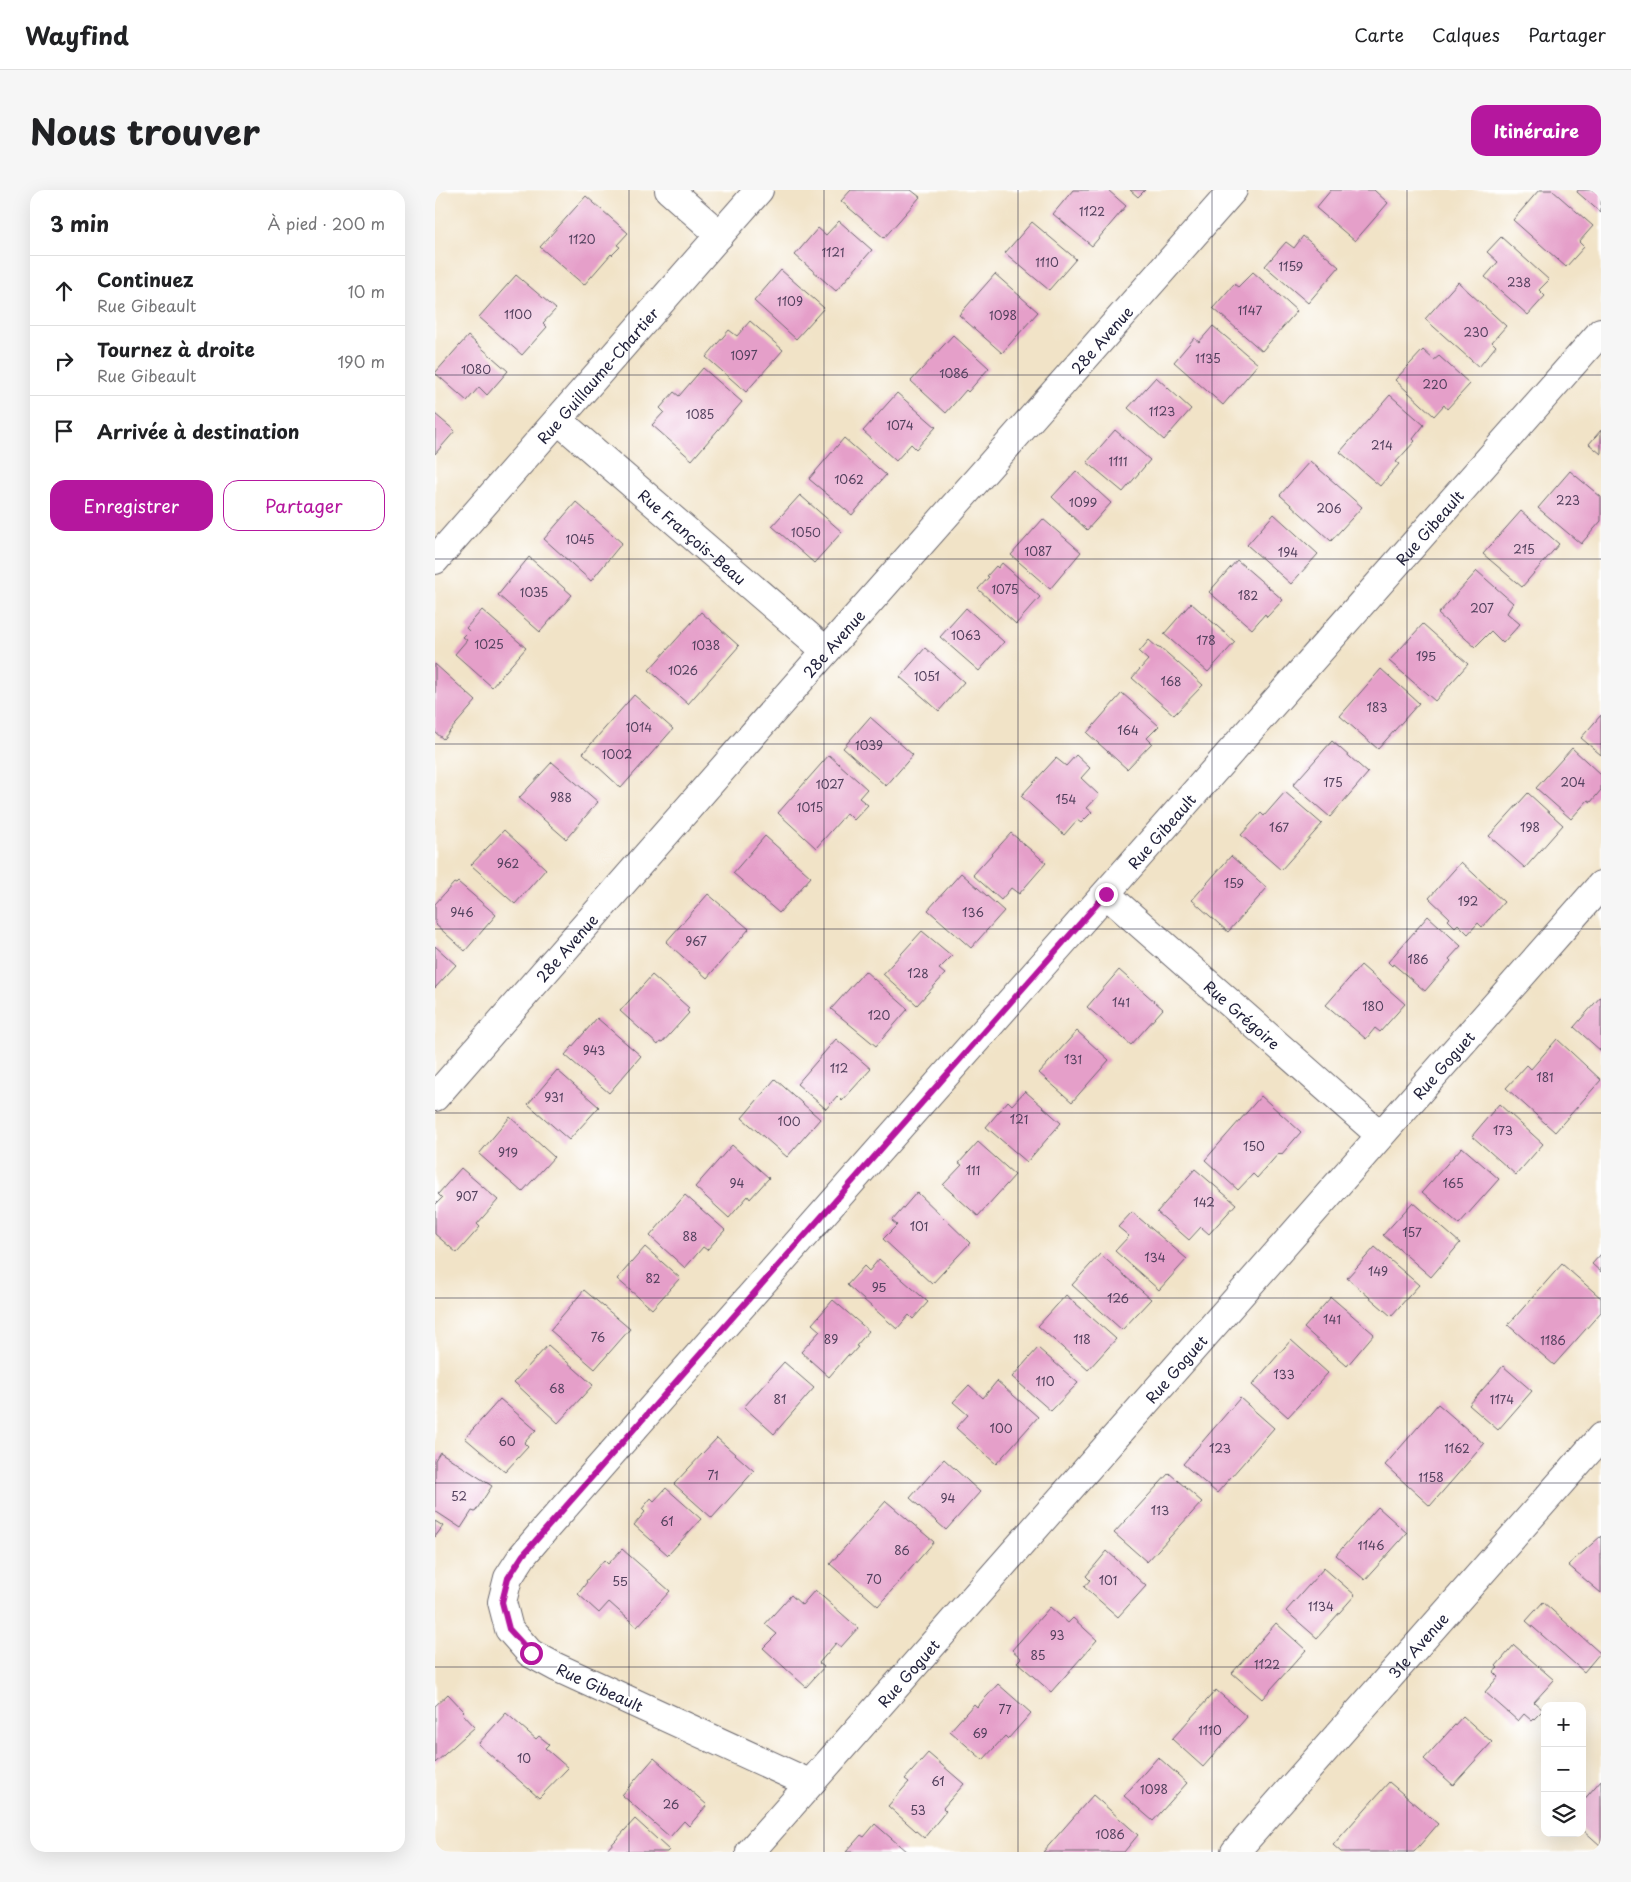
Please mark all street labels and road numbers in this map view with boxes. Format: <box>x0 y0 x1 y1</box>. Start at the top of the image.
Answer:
street label: 28e Avenue <box>1065 300 1138 378</box>
street label: Rue Guillaume-Chartier <box>531 302 663 448</box>
street label: Rue François-Beau <box>634 483 752 589</box>
street label: Rue Gibeault <box>1389 484 1468 570</box>
street label: 28e Avenue <box>797 604 870 682</box>
street label: Rue Gibeault <box>1122 788 1200 873</box>
street label: 28e Avenue <box>530 908 602 987</box>
street label: Rue Grégoire <box>1200 974 1286 1054</box>
street label: Rue Goguet <box>1407 1025 1479 1104</box>
street label: Rue Goguet <box>1139 1329 1212 1408</box>
street label: 31e Avenue <box>1382 1607 1453 1683</box>
street label: Rue Goguet <box>871 1633 944 1712</box>
street label: Rue Gibeault <box>553 1657 647 1717</box>

